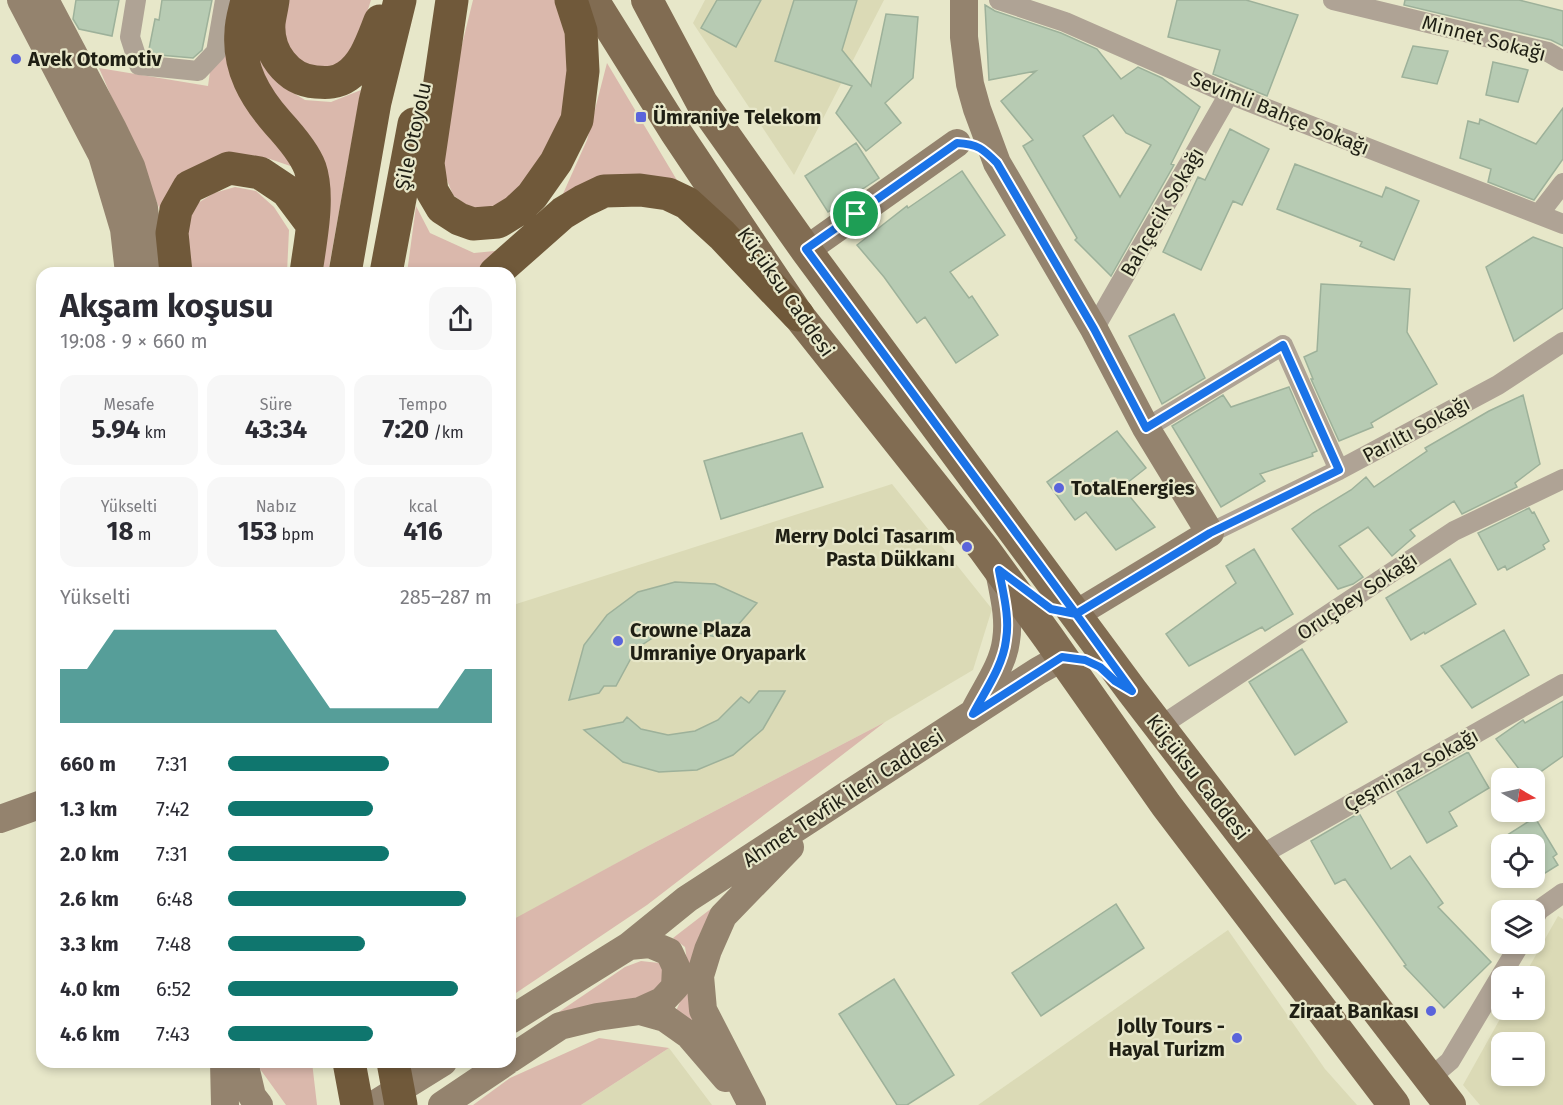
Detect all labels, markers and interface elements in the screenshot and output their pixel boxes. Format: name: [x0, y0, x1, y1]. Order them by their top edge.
street label: Minnet Sokağı: [1419, 10, 1549, 66]
place label: Avek Otomotiv: [27, 47, 163, 71]
marker: Avek Otomotiv: [9, 52, 23, 66]
street label: Sevimli Bahçe Sokağı: [1187, 66, 1373, 161]
street label: Şile Otoyolu: [390, 80, 437, 192]
place label: Ümraniye Telekom: [653, 105, 821, 129]
marker: Ümraniye Telekom: [634, 110, 648, 124]
street label: Bahçecik Sokağı: [1115, 143, 1209, 281]
pin: [830, 188, 881, 239]
icon: arrive: [839, 197, 872, 230]
street label: Küçüksu Caddesi: [732, 223, 840, 362]
text: Akşam koşusu: [60, 286, 274, 326]
button: share: [429, 287, 492, 350]
text: 19:08 · 9 × 660 m: [60, 329, 208, 353]
street label: Parıltı Sokağı: [1358, 391, 1474, 467]
text: Mesafe: [103, 395, 155, 414]
text: Süre: [260, 395, 292, 414]
text: Tempo: [399, 395, 447, 414]
text: 5.94: [92, 414, 140, 445]
text: 43:34: [245, 414, 307, 445]
text: 7:20: [382, 414, 429, 445]
text: km: [140, 423, 166, 442]
text: /km: [429, 423, 464, 442]
place label: TotalEnergies: [1071, 476, 1195, 500]
marker: TotalEnergies: [1052, 481, 1066, 495]
text: Yükselti: [101, 497, 157, 516]
text: Nabız: [256, 497, 296, 516]
text: kcal: [409, 497, 437, 516]
text: 18: [106, 516, 134, 547]
text: 153: [238, 516, 277, 547]
text: 416: [403, 516, 443, 547]
place label: Merry Dolci Tasarım Pasta Dükkanı: [775, 524, 955, 571]
text: m: [134, 525, 152, 544]
text: bpm: [277, 525, 314, 544]
marker: Merry Dolci Tasarım Pasta Dükkanı: [960, 540, 974, 554]
street label: Oruçbey Sokağı: [1292, 547, 1422, 646]
text: Yükselti: [60, 585, 131, 609]
text: 285–287 m: [400, 585, 492, 609]
place label: Crowne Plaza Umraniye Oryapark: [630, 618, 807, 665]
marker: Crowne Plaza Umraniye Oryapark: [611, 634, 625, 648]
street label: Küçüksu Caddesi: [1141, 710, 1254, 845]
street label: Çeşminaz Sokağı: [1340, 723, 1483, 818]
street label: Ahmet Tevfik İleri Caddesi: [738, 724, 948, 872]
text: 660 m: [60, 752, 116, 776]
text: 7:31: [156, 752, 188, 776]
north arrow: [1491, 768, 1545, 822]
map controls: [1491, 768, 1545, 1086]
text: 1.3 km: [60, 797, 117, 821]
text: 7:42: [156, 797, 190, 821]
button: locate: [1491, 834, 1545, 888]
text: 2.0 km: [60, 842, 119, 866]
text: 7:31: [156, 842, 188, 866]
text: 2.6 km: [60, 887, 119, 911]
text: 6:48: [156, 887, 193, 911]
button: layers: [1491, 900, 1545, 954]
text: 3.3 km: [60, 932, 119, 956]
text: 7:48: [156, 932, 191, 956]
button: +: [1491, 966, 1545, 1020]
text: 4.0 km: [60, 977, 120, 1001]
text: 6:52: [156, 977, 191, 1001]
place label: Ziraat Bankası: [1289, 999, 1419, 1023]
marker: Ziraat Bankası: [1424, 1004, 1438, 1018]
place label: Jolly Tours - Hayal Turizm: [1108, 1014, 1225, 1061]
text: 4.6 km: [60, 1022, 120, 1046]
text: 7:43: [156, 1022, 190, 1046]
marker: Jolly Tours - Hayal Turizm: [1230, 1031, 1244, 1045]
button: −: [1491, 1032, 1545, 1086]

